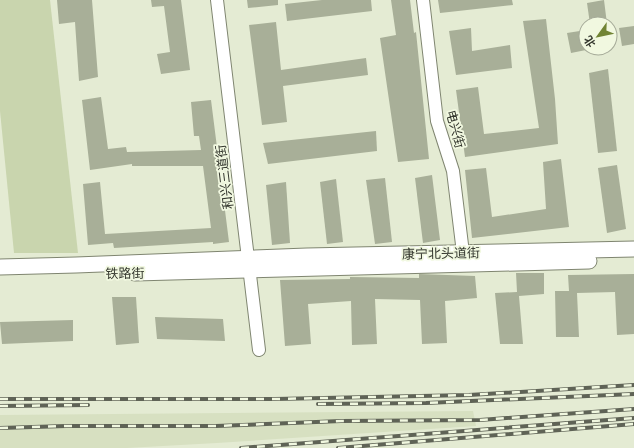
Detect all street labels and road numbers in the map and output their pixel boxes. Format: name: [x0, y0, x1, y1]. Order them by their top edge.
street label: 电兴街: [441, 109, 467, 150]
street label: 和兴三道街: [214, 144, 238, 210]
street label: 康宁北头道街: [402, 245, 480, 264]
street label: 铁路街: [105, 266, 145, 283]

